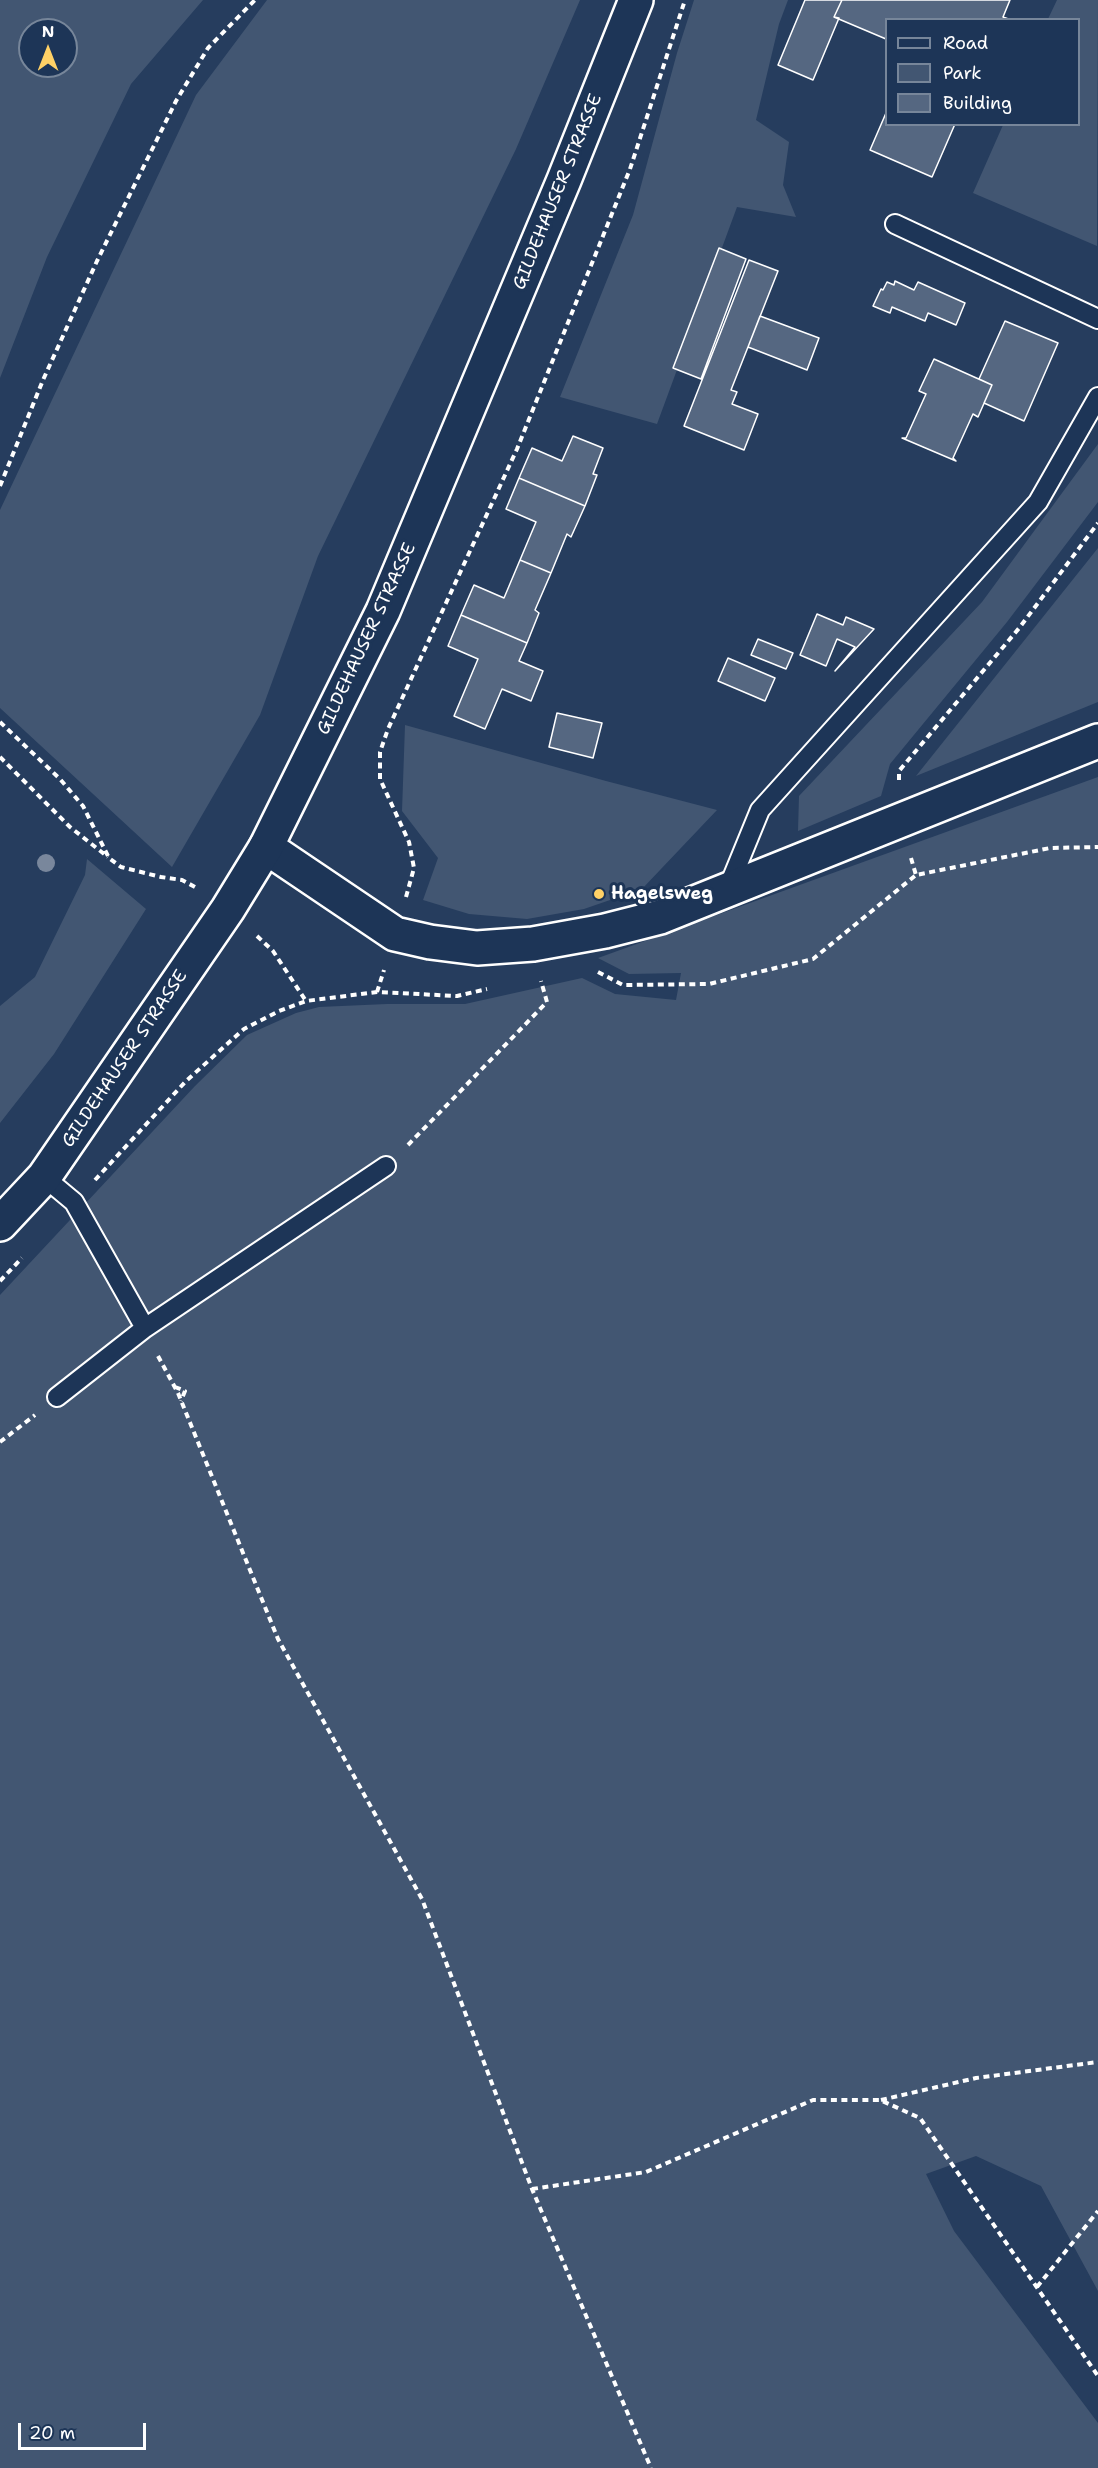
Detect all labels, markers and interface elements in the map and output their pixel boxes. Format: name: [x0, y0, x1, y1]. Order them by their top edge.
north arrow: [18, 18, 78, 78]
legend: [885, 18, 1080, 126]
text: N: [42, 21, 54, 42]
text: Road: [943, 31, 988, 55]
text: Park: [943, 61, 982, 85]
street label: GILDEHAUSER STRASSE: [509, 91, 607, 293]
text: Building: [943, 91, 1012, 115]
street label: GILDEHAUSER STRASSE: [313, 540, 421, 738]
place label: Hagelsweg: [611, 883, 713, 905]
marker: Hagelsweg: [592, 887, 606, 901]
street label: GILDEHAUSER STRASSE: [58, 966, 192, 1152]
scale bar: [21, 2411, 148, 2449]
text: 20 m: [29, 2421, 75, 2445]

